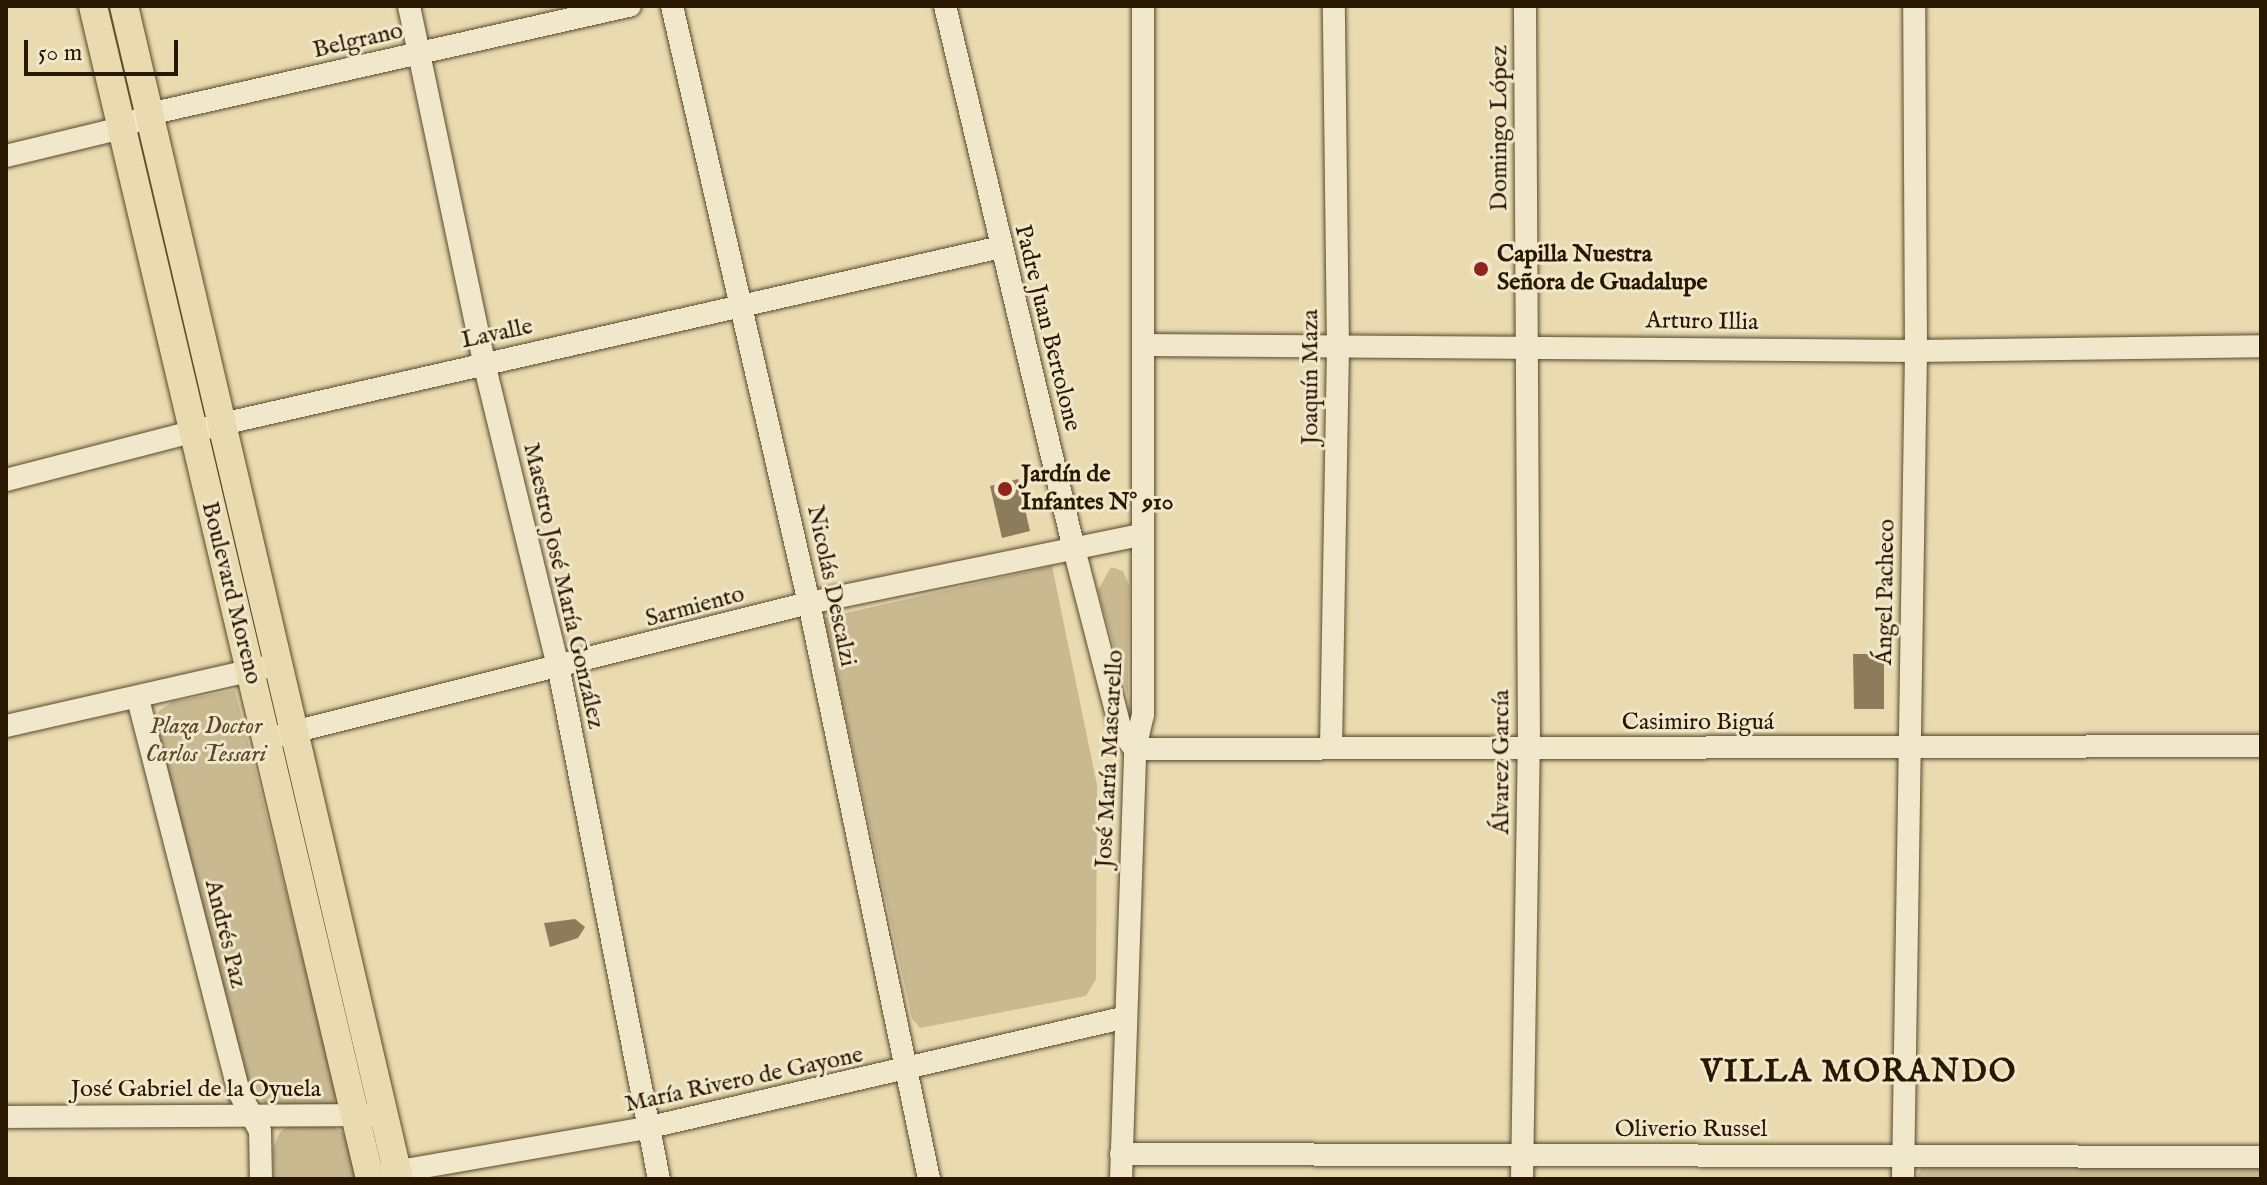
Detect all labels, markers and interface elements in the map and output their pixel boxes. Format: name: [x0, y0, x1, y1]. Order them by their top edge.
street label: Belgrano: [310, 17, 406, 65]
scale bar: [28, 24, 182, 74]
text: 50 m: [38, 38, 82, 69]
street label: Domingo López: [1486, 45, 1514, 211]
street label: Padre Juan Bertolone: [1007, 222, 1087, 434]
place label: Capilla Nuestra Señora de Guadalupe: [1497, 241, 1707, 297]
marker: Capilla Nuestra Señora de Guadalupe: [1472, 260, 1490, 278]
street label: Arturo Illia: [1645, 307, 1759, 337]
street label: Joaquín Maza: [1297, 309, 1325, 445]
street label: Lavalle: [459, 312, 535, 356]
street label: Maestro José María González: [516, 440, 610, 732]
place label: Jardín de Infantes N° 910: [1021, 461, 1173, 517]
marker: Jardín de Infantes N° 910: [996, 480, 1014, 498]
street label: Boulevard Moreno: [194, 499, 268, 687]
street label: Nicolás Descalzi: [800, 503, 862, 669]
street label: Ángel Pacheco: [1870, 519, 1902, 665]
street label: Sarmiento: [642, 580, 748, 634]
street label: José María Mascarello: [1090, 649, 1130, 869]
street label: Álvarez García: [1488, 690, 1516, 834]
street label: Casimiro Biguá: [1622, 709, 1774, 737]
park label: Plaza Doctor Carlos Tessari: [146, 713, 266, 769]
street label: Andrés Paz: [198, 877, 252, 991]
street label: María Rivero de Gayone: [622, 1041, 866, 1119]
district label: VILLA MORANDO: [1701, 1054, 2017, 1092]
street label: José Gabriel de la Oyuela: [71, 1076, 321, 1104]
street label: Oliverio Russel: [1615, 1116, 1767, 1144]

